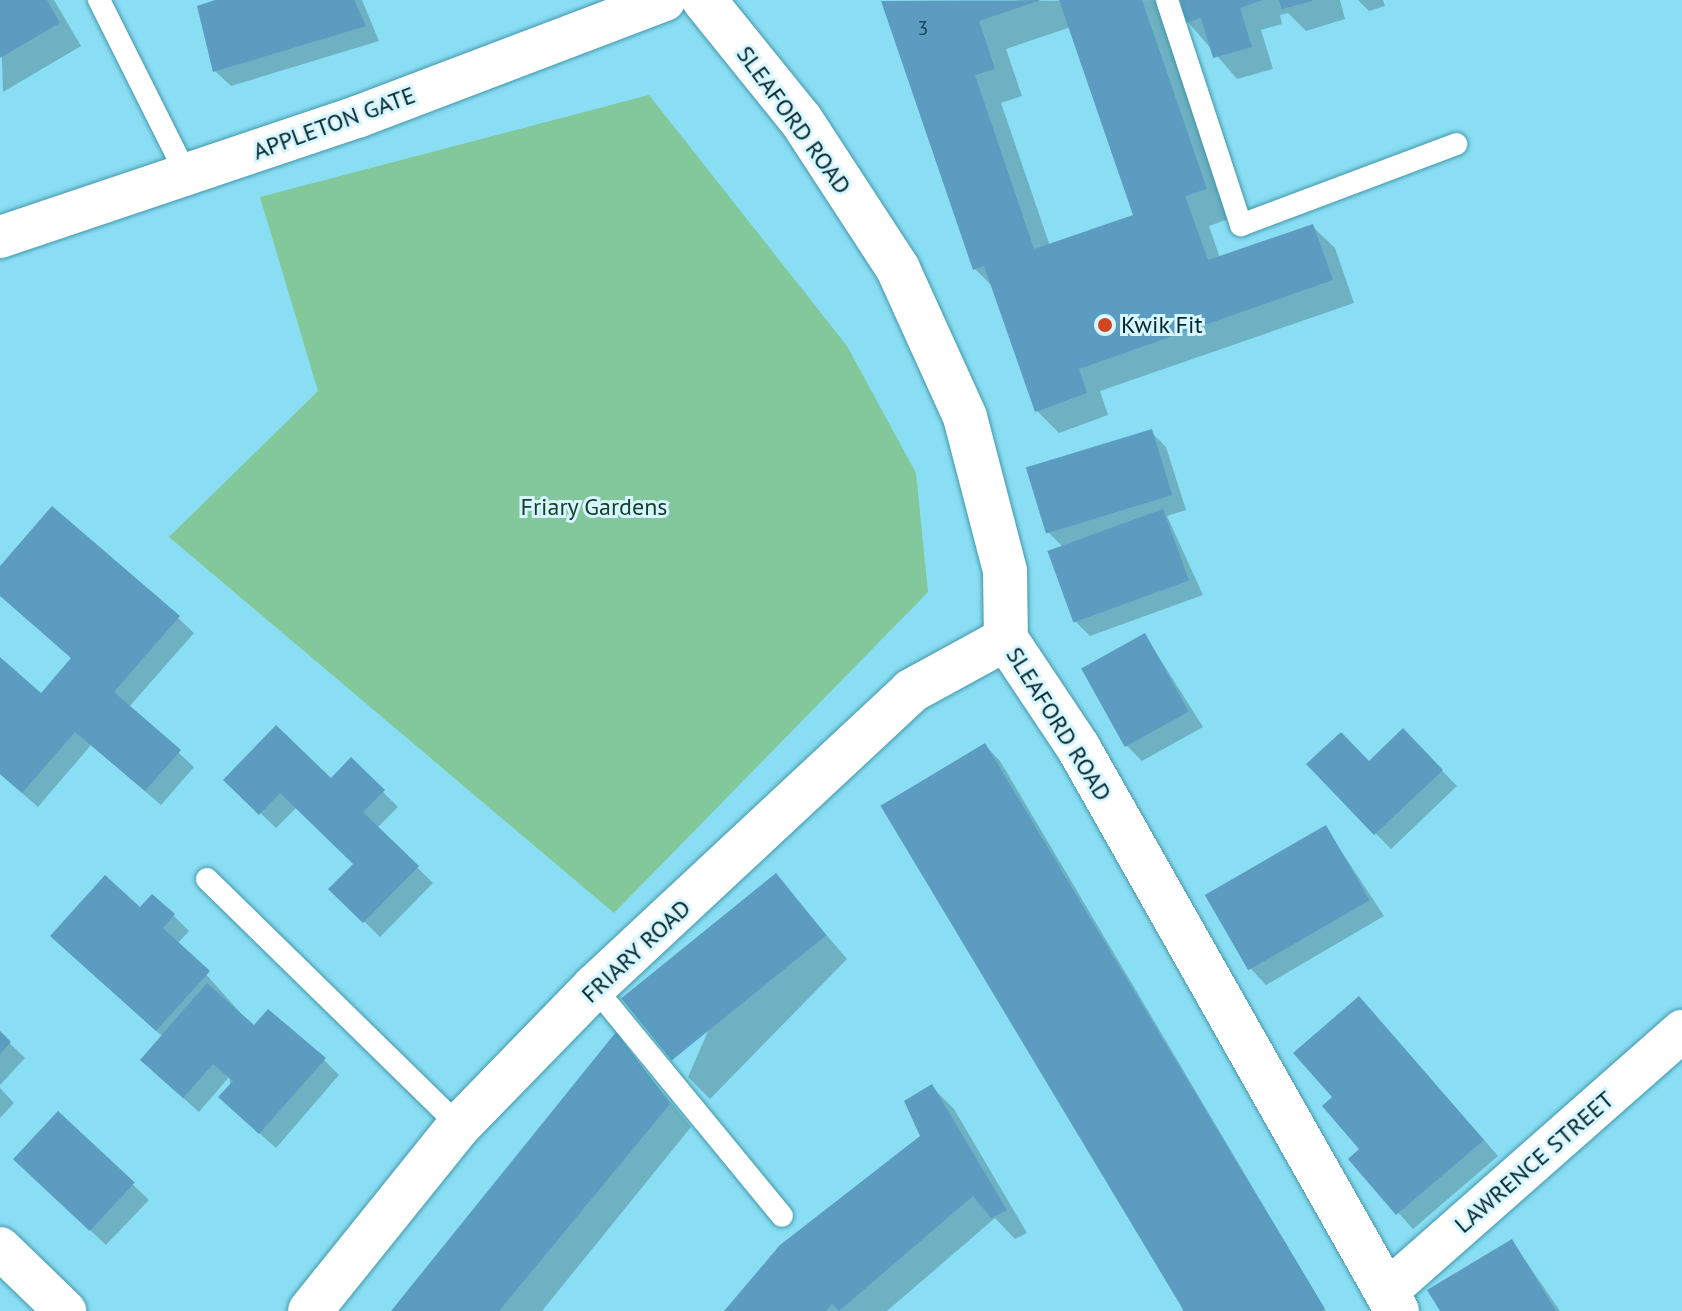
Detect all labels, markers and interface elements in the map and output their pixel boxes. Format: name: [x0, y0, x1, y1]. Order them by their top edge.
house number: 3: [918, 16, 928, 40]
street label: SLEAFORD ROAD: [731, 40, 857, 200]
street label: APPLETON GATE: [249, 80, 419, 166]
place label: Kwik Fit: [1121, 311, 1203, 339]
marker: Kwik Fit: [1096, 316, 1114, 334]
park label: Friary Gardens: [520, 493, 668, 521]
street label: SLEAFORD ROAD: [1000, 642, 1118, 806]
street label: FRIARY ROAD: [575, 893, 697, 1009]
street label: LAWRENCE STREET: [1449, 1085, 1619, 1239]

